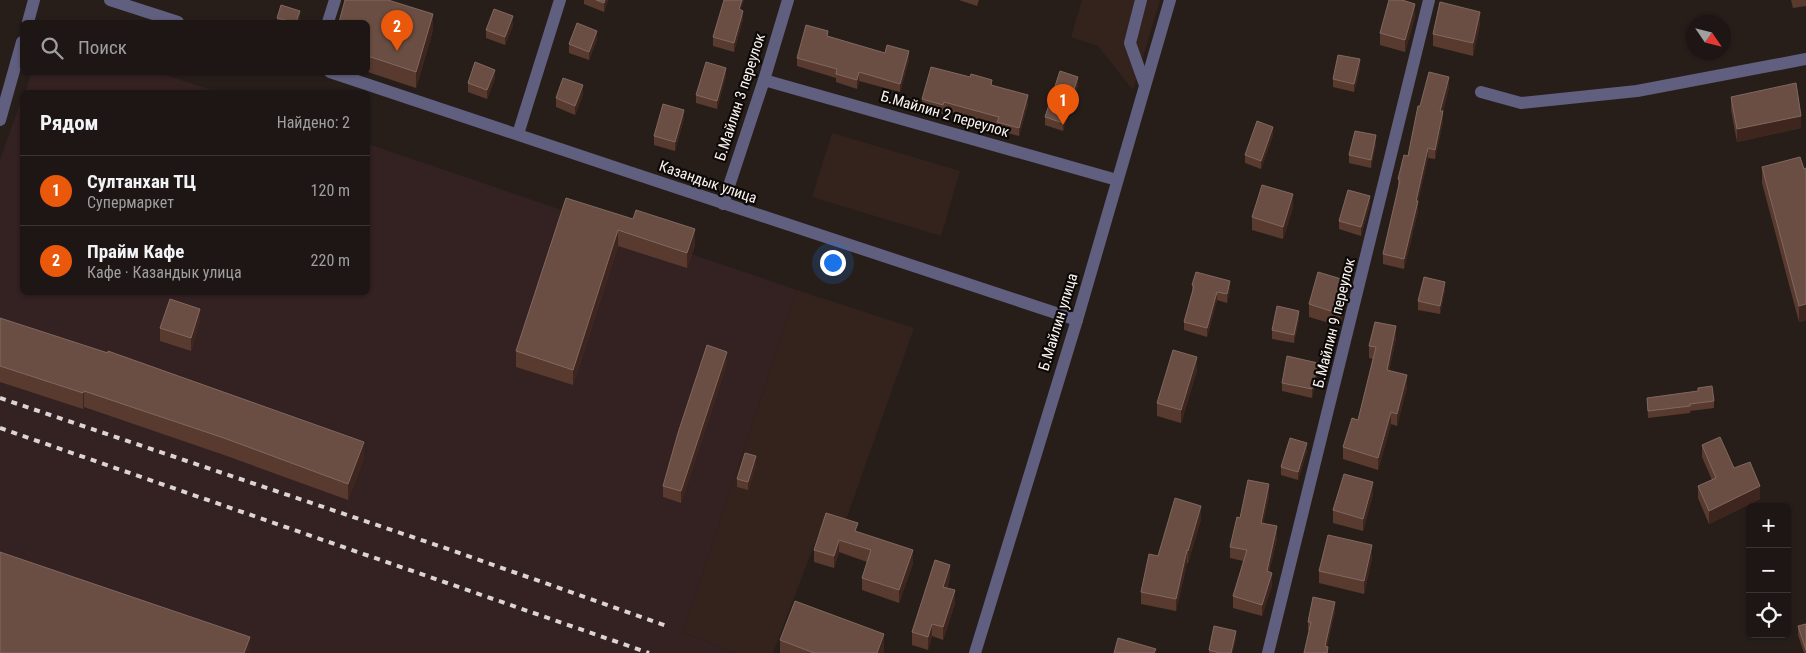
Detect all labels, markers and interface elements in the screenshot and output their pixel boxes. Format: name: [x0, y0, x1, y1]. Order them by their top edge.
pin: 2: [381, 10, 413, 51]
north arrow: [1686, 15, 1731, 60]
search box: [20, 20, 370, 75]
street label: Б.Майлин 3 переулок: [711, 31, 769, 163]
icon: search: [38, 34, 66, 62]
text: Поиск: [78, 36, 127, 59]
pin: 1: [1047, 84, 1079, 125]
street label: Б.Майлин 2 переулок: [879, 87, 1011, 141]
text: Рядом: [40, 111, 99, 135]
text: Найдено: 2: [277, 113, 350, 132]
street label: Казандык улица: [657, 157, 759, 207]
text: Султанхан ТЦ: [87, 170, 196, 193]
text: 1: [52, 181, 60, 200]
text: 120 m: [311, 181, 350, 200]
text: Супермаркет: [87, 193, 174, 212]
text: Прайм Кафе: [87, 240, 184, 263]
your location: [820, 250, 846, 276]
text: 2: [52, 251, 60, 270]
text: 220 m: [311, 251, 350, 270]
street label: Б.Майлин 9 переулок: [1309, 256, 1359, 390]
text: Кафе · Казандык улица: [87, 263, 242, 282]
street label: Б.Майлин улица: [1035, 271, 1081, 373]
map controls: [1746, 503, 1791, 638]
button: +: [1746, 503, 1791, 548]
button: −: [1746, 548, 1791, 593]
button: locate: [1746, 593, 1791, 638]

